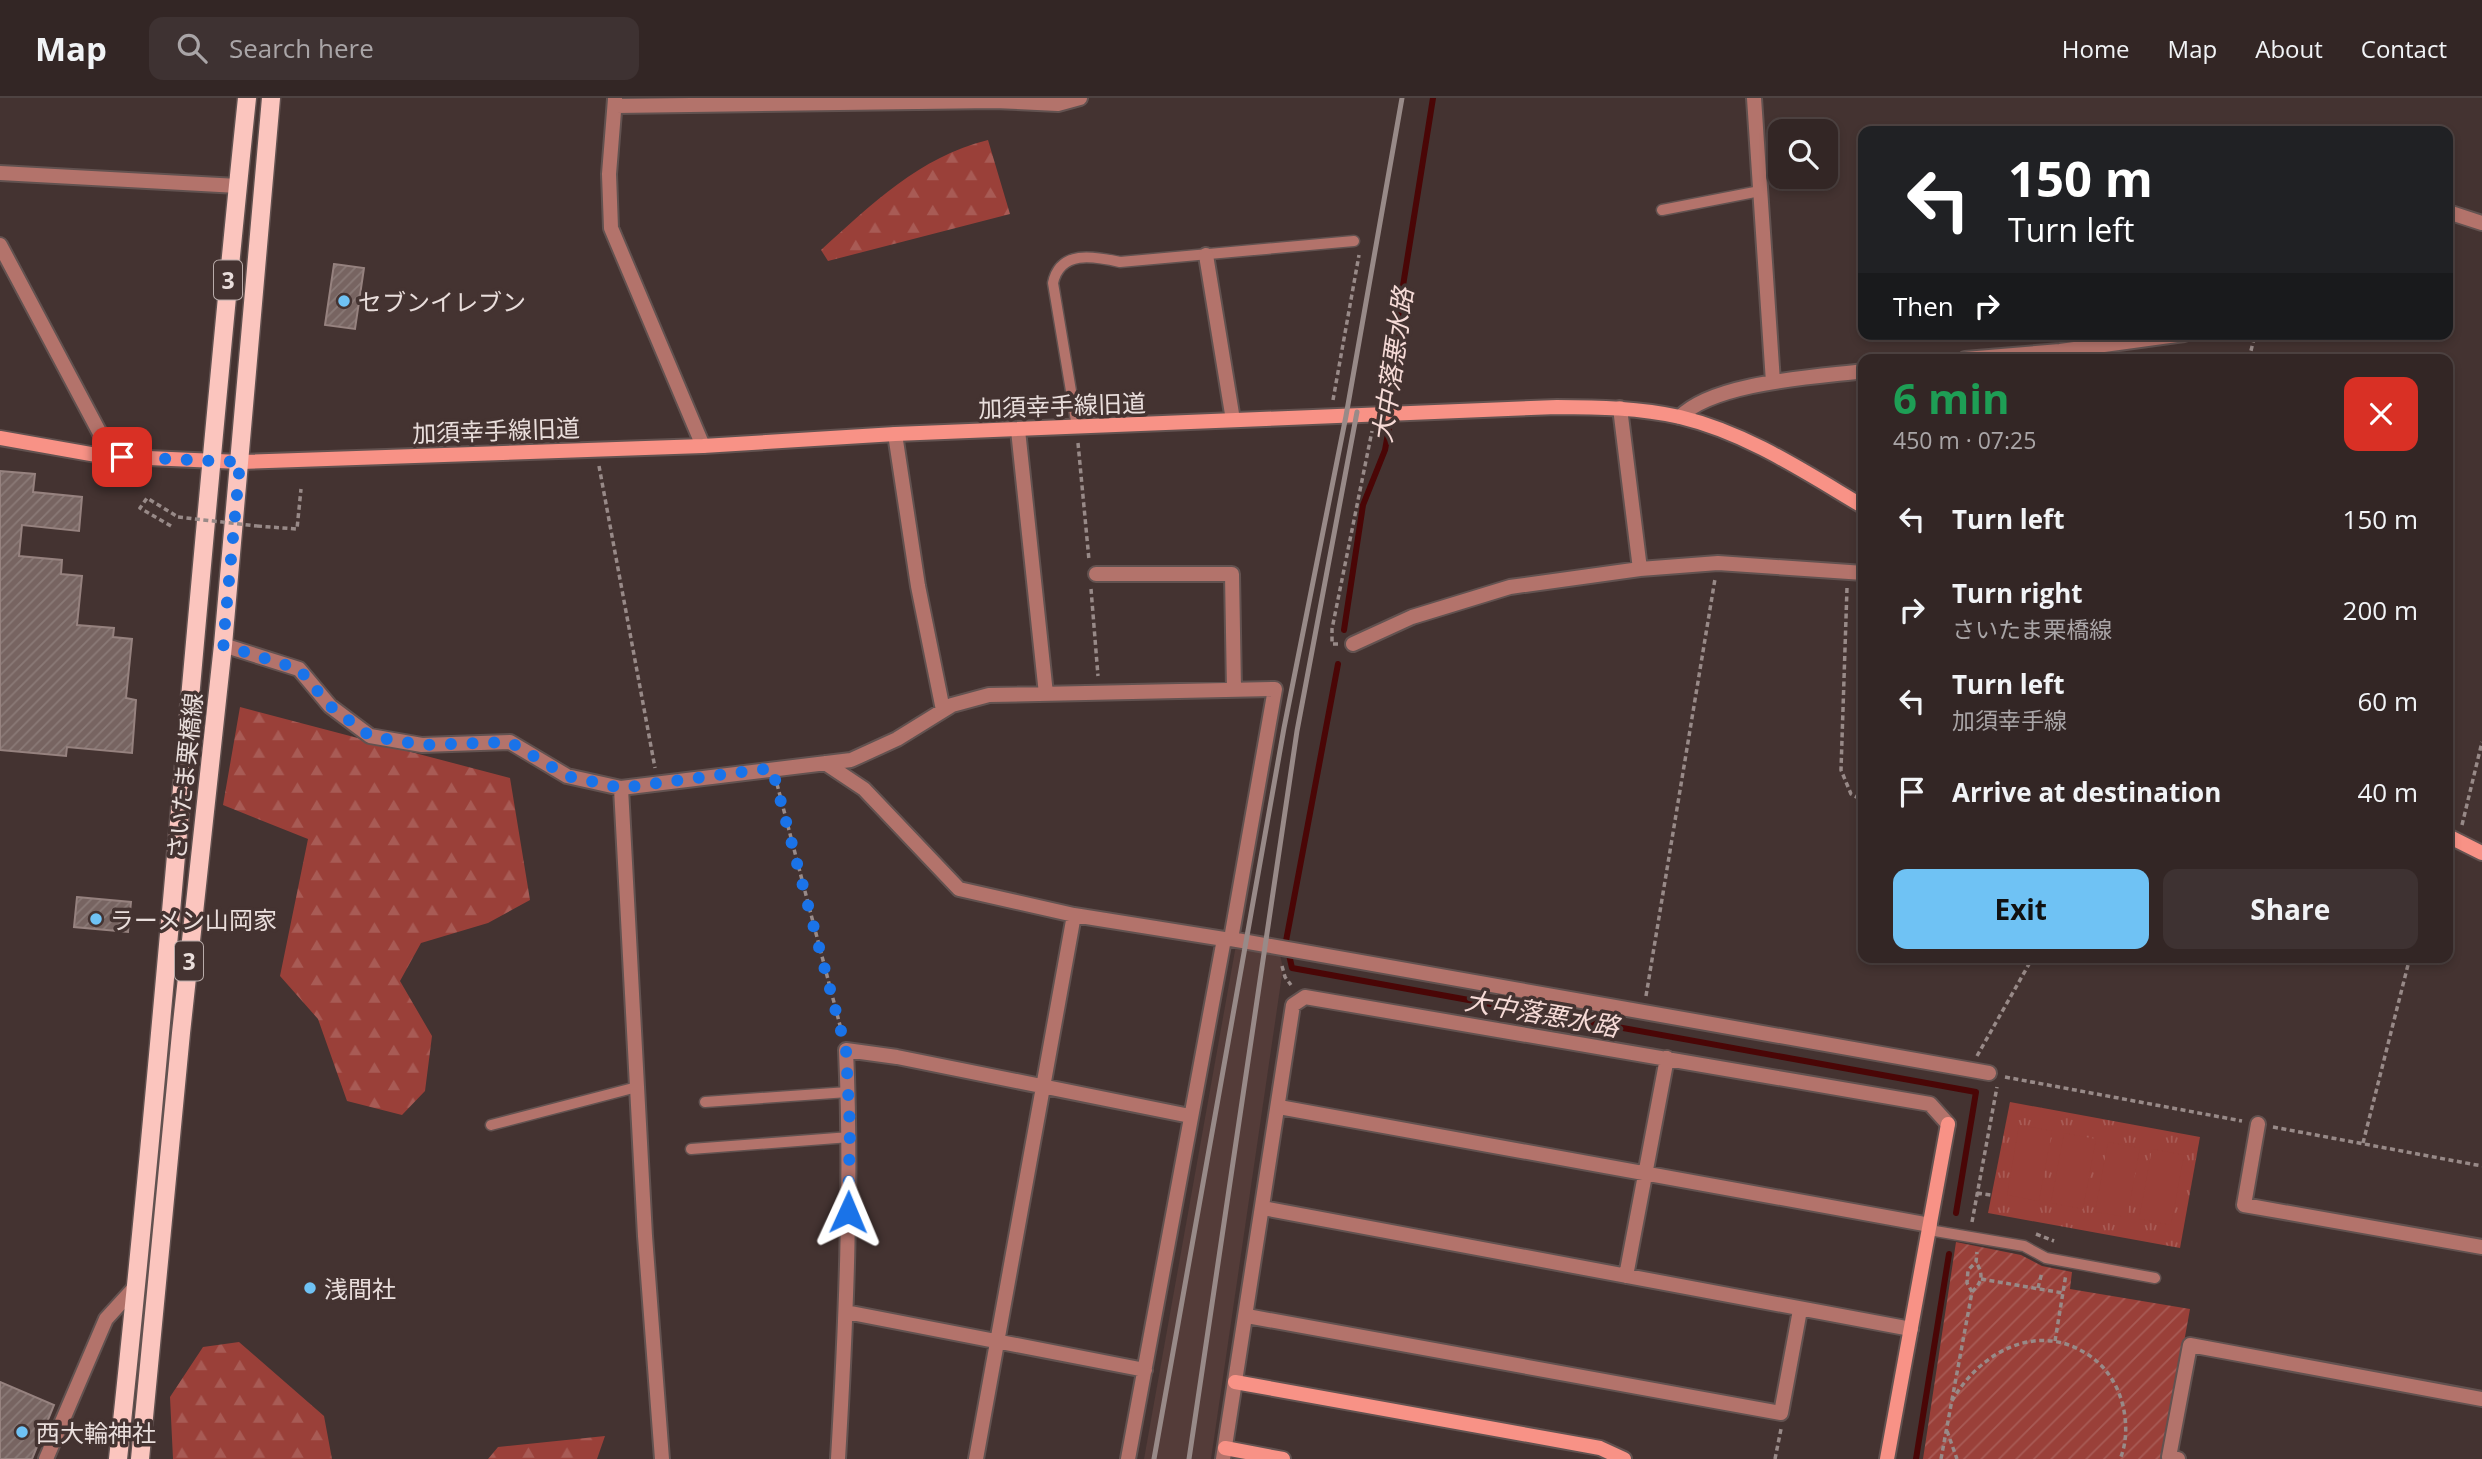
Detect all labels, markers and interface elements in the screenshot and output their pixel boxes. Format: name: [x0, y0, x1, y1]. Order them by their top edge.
search box: [149, 17, 639, 80]
text: Map: [35, 26, 107, 71]
icon: search: [173, 29, 211, 67]
text: Search here: [229, 30, 374, 66]
text: Home: [2062, 32, 2130, 65]
text: Map: [2168, 32, 2217, 65]
text: About: [2255, 32, 2323, 65]
text: Contact: [2361, 32, 2447, 65]
map controls: [1768, 119, 1838, 189]
button: search: [1768, 119, 1838, 189]
text: 150 m: [2008, 145, 2153, 211]
icon: left: [1893, 154, 1984, 245]
text: Turn left: [2008, 208, 2134, 251]
road number: 3: [214, 260, 242, 300]
water label: 大中落悪水路: [1363, 283, 1421, 445]
place label: セブンイレブン: [358, 285, 526, 318]
icon: right: [1968, 287, 2006, 325]
text: Then: [1893, 288, 1954, 324]
marker: セブンイレブン: [336, 293, 352, 309]
text: 6 min: [1893, 369, 2010, 426]
button: close: [2344, 377, 2418, 451]
street label: 加須幸手線旧道: [977, 386, 1147, 424]
street label: 加須幸手線旧道: [411, 411, 581, 449]
text: 450 m · 07:25: [1893, 424, 2036, 456]
pin: [92, 427, 152, 487]
icon: arrive: [103, 438, 141, 476]
icon: left: [1893, 500, 1931, 538]
text: Turn left: [1952, 501, 2064, 537]
text: 150 m: [2343, 501, 2418, 537]
text: Turn right: [1952, 575, 2083, 611]
icon: right: [1893, 591, 1931, 629]
text: 200 m: [2343, 592, 2418, 628]
text: さいたま栗橋線: [1952, 613, 2112, 645]
text: Turn left: [1952, 666, 2064, 702]
icon: left: [1893, 682, 1931, 720]
text: 60 m: [2357, 683, 2418, 719]
street label: さいたま栗橋線: [159, 691, 209, 861]
text: 加須幸手線: [1952, 704, 2067, 736]
icon: arrive: [1893, 773, 1931, 811]
text: Arrive at destination: [1952, 774, 2221, 810]
text: 40 m: [2357, 774, 2418, 810]
button: Exit: [1893, 869, 2149, 949]
button: Share: [2163, 869, 2418, 949]
place label: ラーメン山岡家: [110, 903, 277, 936]
marker: ラーメン山岡家: [88, 911, 104, 927]
road number: 3: [175, 942, 203, 981]
water label: 大中落悪水路: [1462, 982, 1624, 1045]
position arrow: [811, 1175, 885, 1249]
place label: 浅間社: [324, 1272, 396, 1305]
marker: 浅間社: [302, 1280, 318, 1296]
place label: 西大輪神社: [36, 1416, 156, 1449]
marker: 西大輪神社: [14, 1424, 30, 1440]

